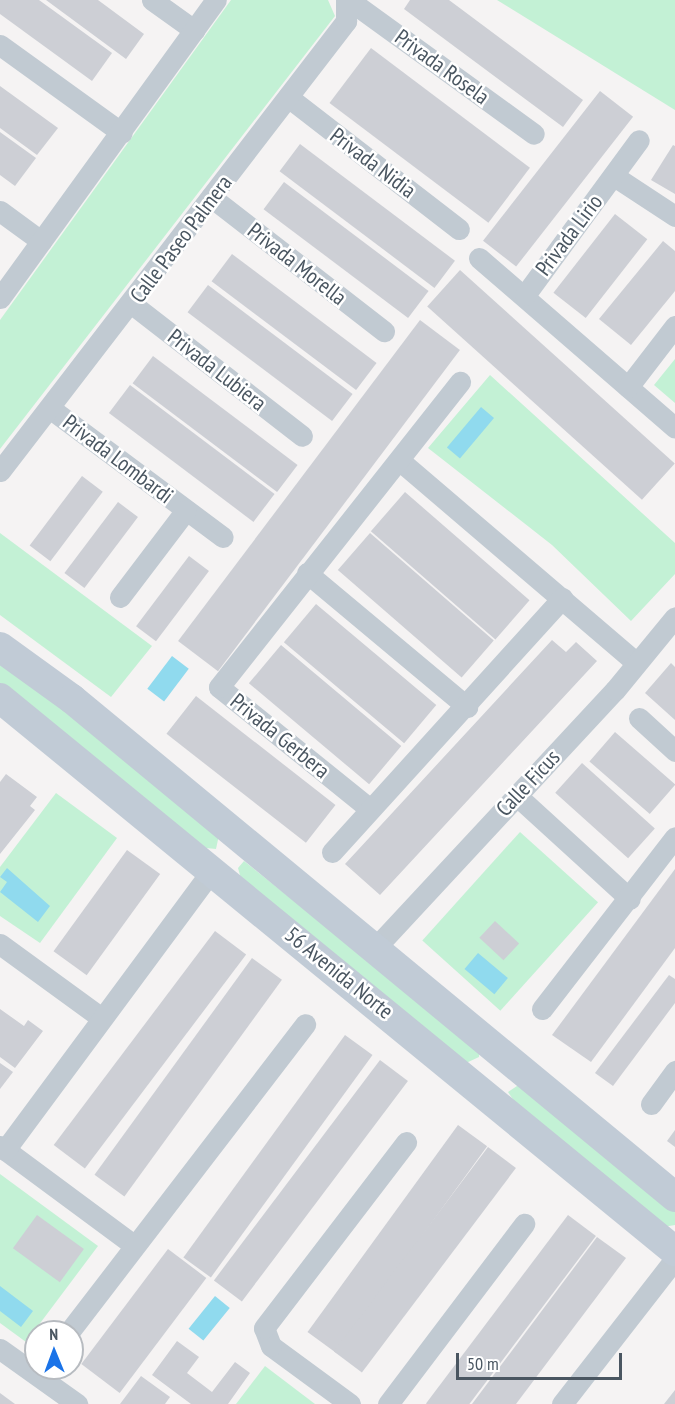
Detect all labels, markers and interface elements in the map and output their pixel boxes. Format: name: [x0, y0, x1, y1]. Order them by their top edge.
street label: Privada Rosela: [390, 24, 494, 110]
street label: Privada Nidia: [325, 122, 421, 204]
street label: Calle Paseo Palmera: [125, 170, 237, 308]
street label: Privada Lirio: [530, 189, 608, 281]
street label: Privada Morella: [242, 217, 352, 311]
street label: Privada Lubiera: [163, 324, 271, 416]
street label: Privada Lombardi: [58, 409, 178, 509]
street label: Privada Gerbera: [225, 688, 335, 784]
street label: Calle Ficus: [491, 744, 565, 822]
street label: 56 Avenida Norte: [279, 921, 399, 1025]
north arrow: [24, 1320, 84, 1380]
text: N: [49, 1324, 58, 1344]
scale bar: [459, 1341, 626, 1379]
text: 50 m: [467, 1352, 499, 1375]

